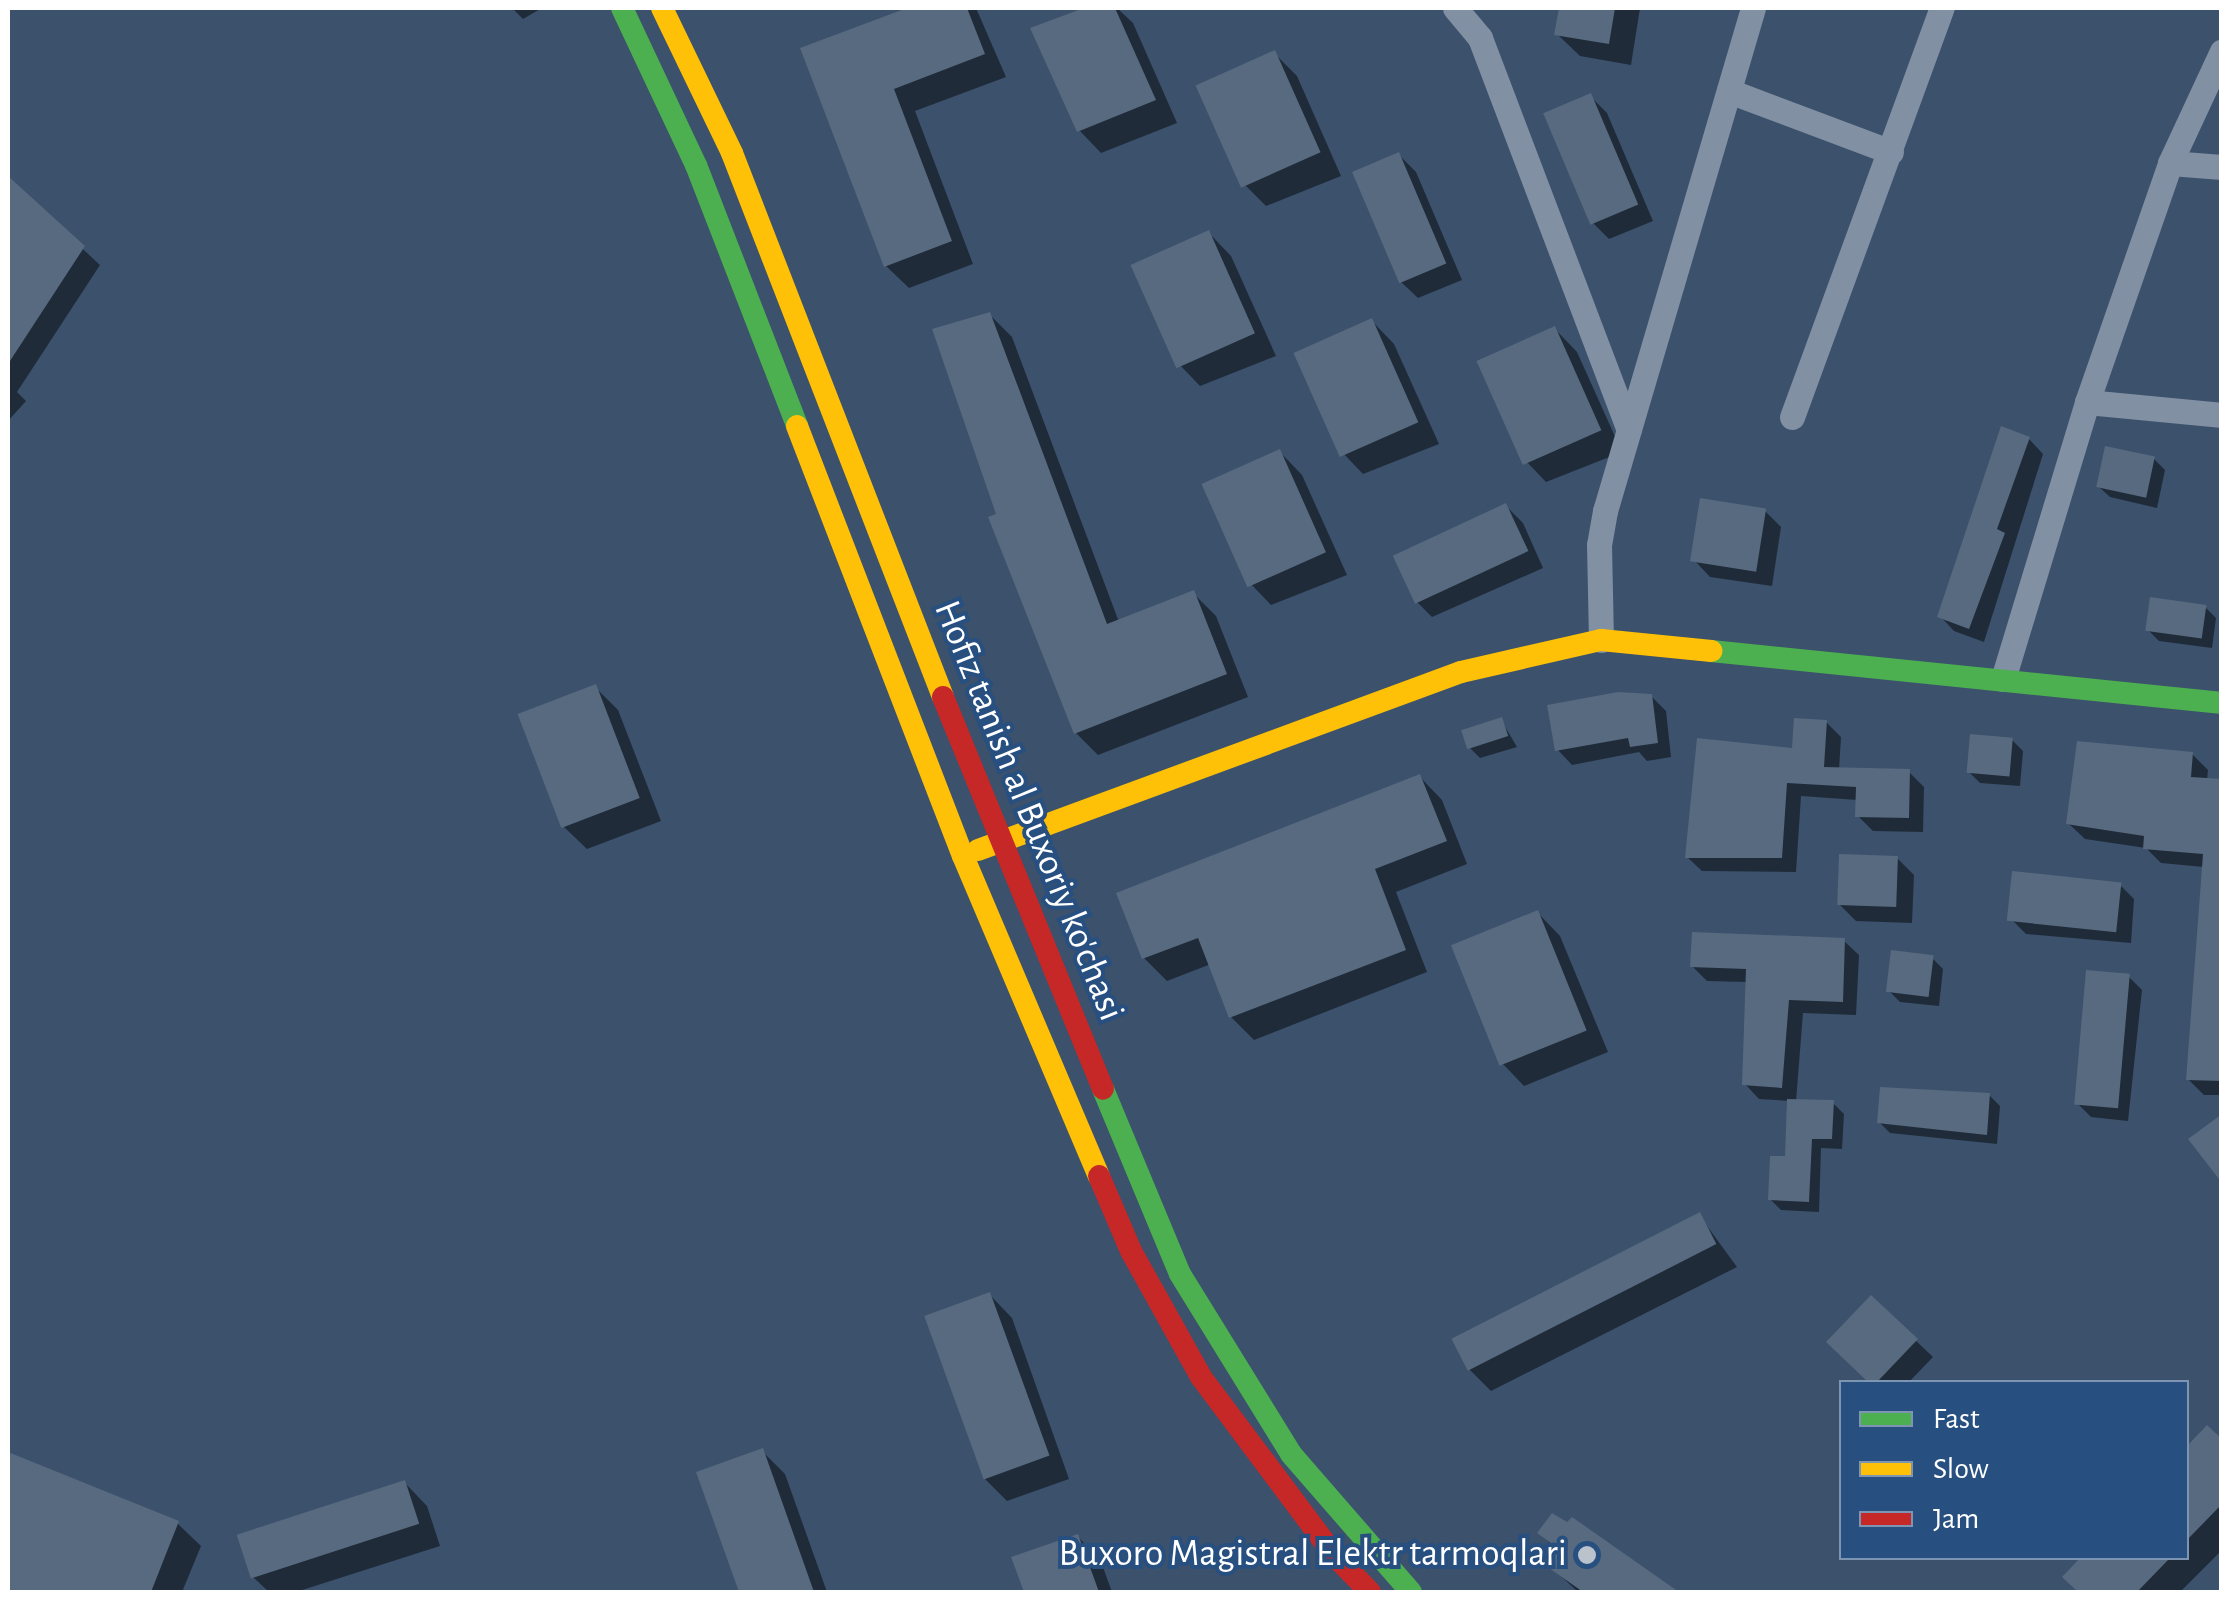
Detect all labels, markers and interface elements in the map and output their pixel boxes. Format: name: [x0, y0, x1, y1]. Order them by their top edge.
street label: Hofiz tanish al Buxoriy ko'chasi: [923, 594, 1133, 1028]
legend: [1839, 1380, 2189, 1560]
text: Fast: [1933, 1404, 1980, 1434]
text: Slow: [1933, 1454, 1989, 1484]
text: Jam: [1933, 1504, 1979, 1534]
place label: Buxoro Magistral Elektr tarmoqlari: [1058, 1532, 1567, 1578]
marker: Buxoro Magistral Elektr tarmoqlari: [1576, 1544, 1598, 1566]

